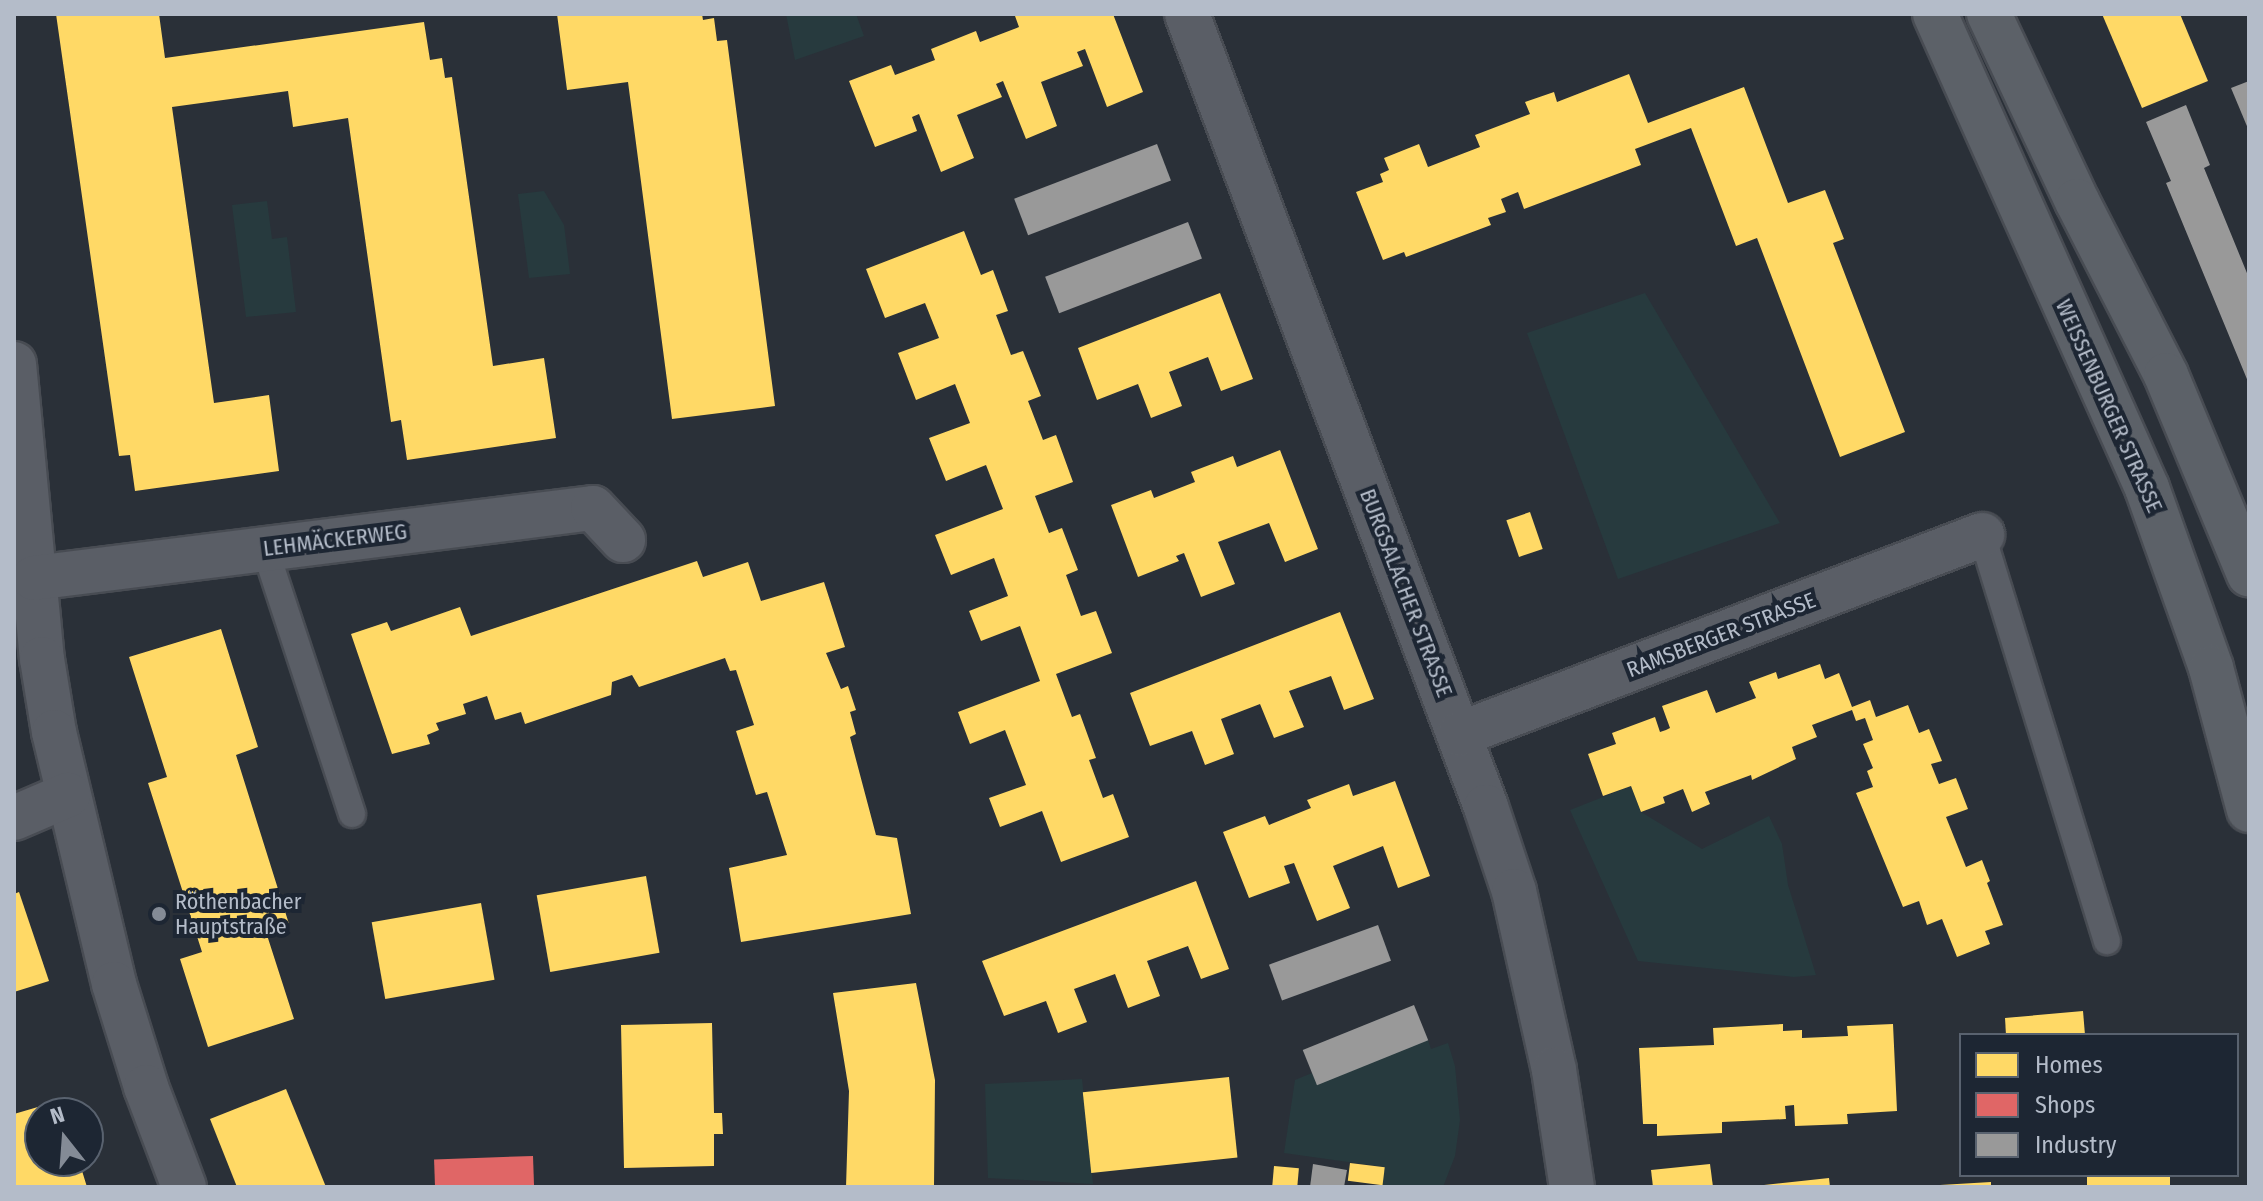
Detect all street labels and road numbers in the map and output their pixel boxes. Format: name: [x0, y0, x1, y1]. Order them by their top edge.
street label: WEISSENBURGER STRASSE: [2050, 295, 2168, 517]
street label: BURGSALACHER STRASSE: [1354, 485, 1458, 701]
street label: LEHMÄCKERWEG: [262, 518, 408, 562]
street label: RAMSBERGER STRASSE: [1623, 587, 1819, 683]

